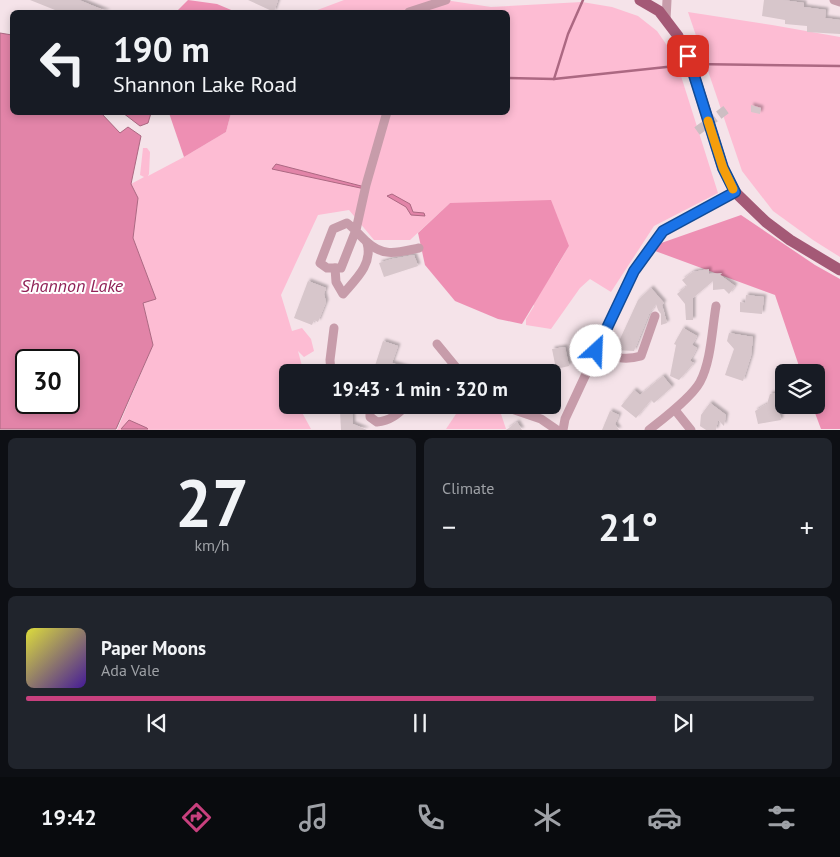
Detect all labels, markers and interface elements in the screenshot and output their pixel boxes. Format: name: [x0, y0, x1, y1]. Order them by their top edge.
text: 190 m: [113, 26, 210, 72]
icon: left: [30, 30, 95, 95]
pin: [667, 35, 709, 77]
icon: arrive: [674, 42, 702, 70]
text: Shannon Lake Road: [113, 70, 297, 98]
water label: Shannon Lake: [21, 274, 124, 297]
position arrow: [569, 324, 621, 376]
speed limit sign: 30: [15, 349, 80, 414]
map controls: [775, 364, 825, 414]
button: layers: [775, 364, 825, 414]
text: 19:43 · 1 min · 320 m: [332, 377, 508, 401]
text: 27: [175, 460, 249, 544]
text: Climate: [442, 478, 494, 498]
text: 21°: [598, 502, 658, 551]
text: −: [442, 508, 456, 545]
text: +: [800, 508, 814, 545]
text: km/h: [194, 535, 230, 555]
text: Paper Moons: [101, 636, 206, 660]
text: Ada Vale: [101, 660, 160, 680]
icon: previous: [143, 709, 171, 737]
icon: pause: [406, 709, 434, 737]
icon: next: [669, 709, 697, 737]
icon: directions: [179, 800, 214, 835]
icon: music: [296, 800, 331, 835]
icon: phone: [413, 800, 448, 835]
icon: climate: [530, 800, 565, 835]
icon: car: [647, 800, 682, 835]
icon: filters: [764, 800, 799, 835]
text: 19:42: [41, 803, 97, 831]

